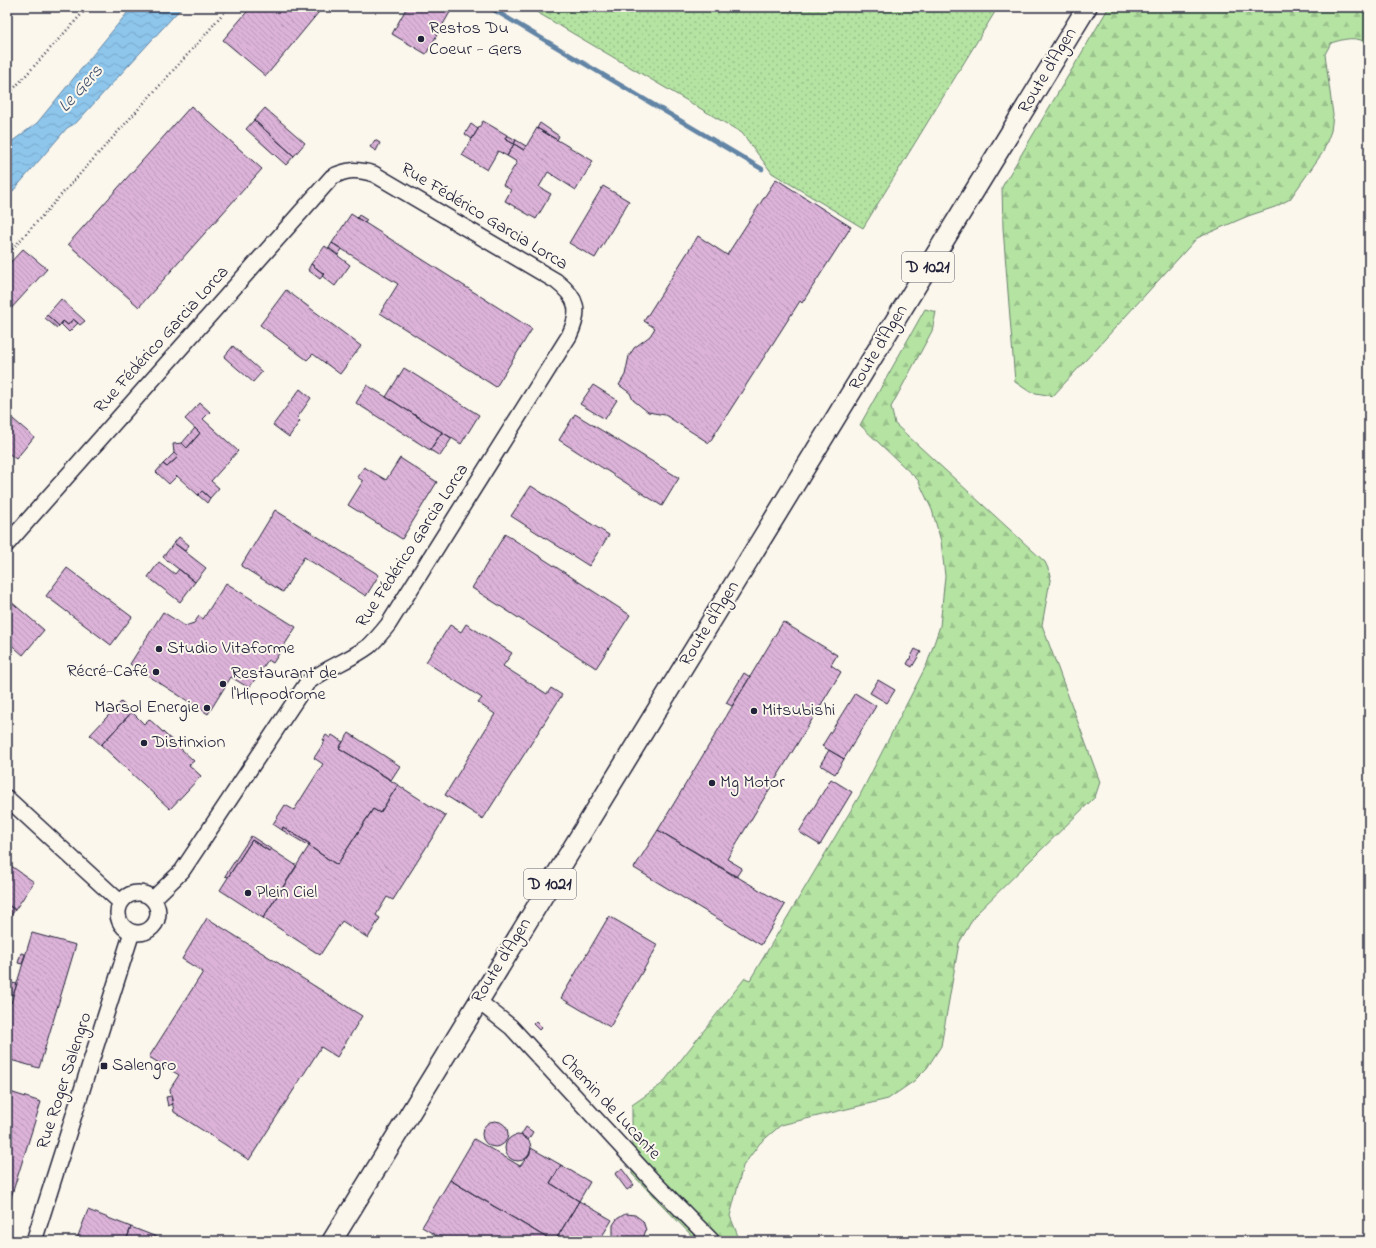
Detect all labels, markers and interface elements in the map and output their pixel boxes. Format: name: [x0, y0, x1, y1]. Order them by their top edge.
place label: Restos Du Coeur - Gers: [429, 16, 522, 63]
street label: Route d'Agen: [1012, 23, 1085, 119]
marker: Restos Du Coeur - Gers: [416, 34, 426, 44]
water label: Le Gers: [52, 59, 110, 119]
street label: Rue Fédérico Garcia Lorca: [395, 157, 573, 277]
road number: D 1021: [902, 252, 954, 282]
street label: Rue Fédérico Garcia Lorca: [88, 260, 236, 420]
street label: Route d'Agen: [843, 300, 916, 396]
street label: Rue Fédérico Garcia Lorca: [350, 459, 476, 633]
street label: Route d'Agen: [673, 576, 747, 672]
place label: Studio Vitaforme: [167, 636, 296, 662]
marker: Studio Vitaforme: [154, 644, 164, 654]
place label: Récré-Café: [67, 659, 149, 685]
place label: Restaurant de l'Hippodrome: [231, 661, 338, 708]
marker: Récré-Café: [151, 667, 161, 677]
marker: Restaurant de l'Hippodrome: [218, 679, 228, 689]
place label: Marsol Energie: [94, 695, 200, 722]
place label: Mitsubishi: [762, 698, 835, 724]
marker: Marsol Energie: [202, 703, 212, 713]
marker: Mitsubishi: [749, 706, 759, 716]
place label: Distinxion: [151, 730, 225, 756]
marker: Distinxion: [139, 738, 149, 748]
place label: Mg Motor: [720, 770, 785, 797]
marker: Mg Motor: [707, 778, 717, 788]
road number: D 1021: [524, 869, 576, 899]
place label: Plein Ciel: [256, 880, 317, 906]
marker: Plein Ciel: [243, 888, 253, 898]
street label: Route d'Agen: [465, 913, 539, 1009]
street label: Rue Roger Salengro: [31, 1009, 100, 1153]
street label: Chemin de Lucante: [554, 1048, 667, 1167]
place label: Salengro: [112, 1053, 176, 1080]
marker: Salengro: [99, 1061, 109, 1071]

